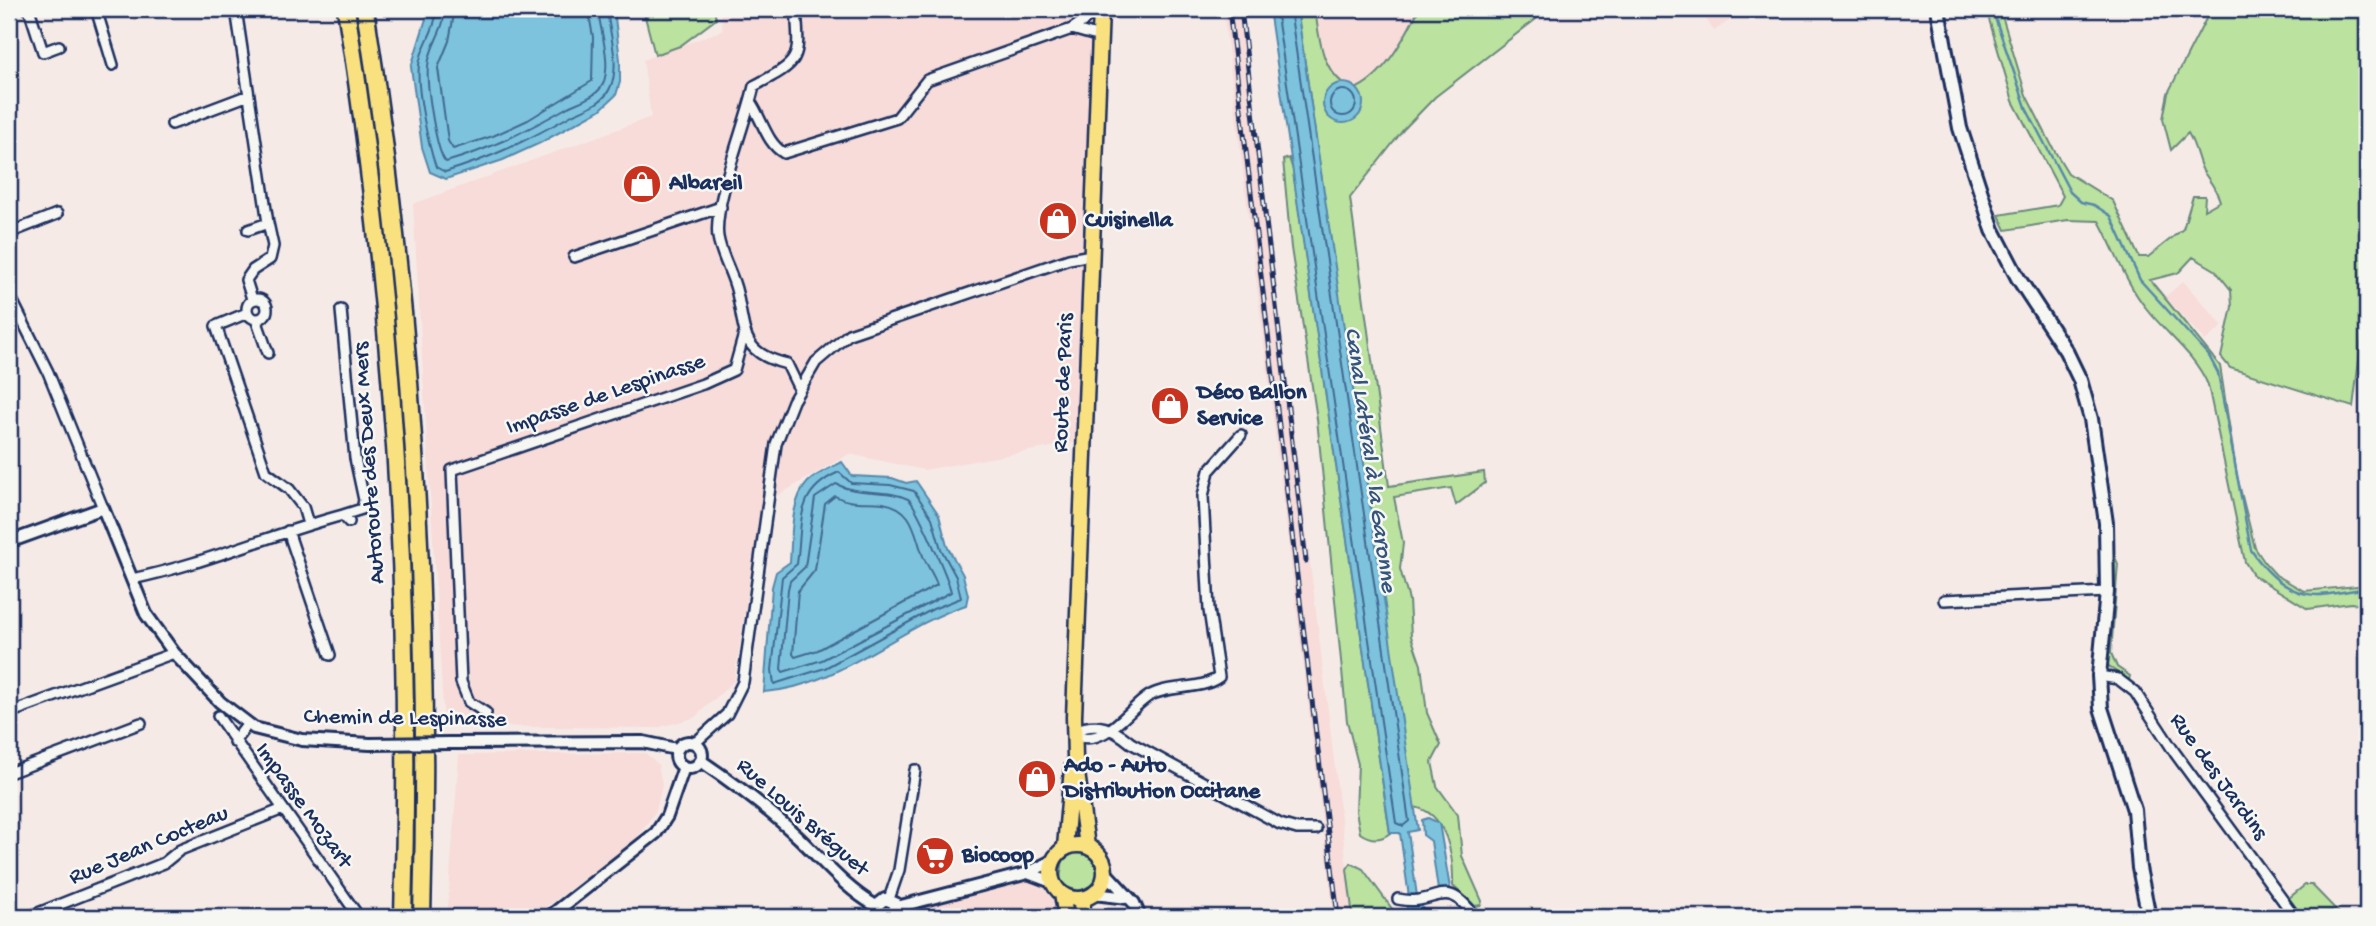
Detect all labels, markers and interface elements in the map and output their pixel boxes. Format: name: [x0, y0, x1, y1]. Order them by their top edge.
shop icon: Albareil: [621, 163, 663, 205]
place label: Albareil: [668, 171, 743, 198]
shop icon: Cuisinella: [1037, 200, 1079, 242]
place label: Cuisinella: [1085, 208, 1174, 235]
street label: Route de Paris: [1048, 312, 1080, 453]
water label: Canal Latéral à la Garonne: [1336, 326, 1402, 596]
street label: Autoroute des Deux Mers: [348, 341, 392, 585]
street label: Impasse de Lespinasse: [503, 348, 710, 442]
place label: Déco Ballon Service: [1195, 380, 1308, 433]
shop icon: Déco Ballon Service: [1149, 385, 1191, 427]
street label: Chemin de Lespinasse: [303, 704, 508, 734]
street label: Rue des Jardins: [2163, 708, 2273, 846]
street label: Impasse Mozart: [248, 738, 359, 875]
street label: Rue Louis Bréguet: [730, 753, 875, 884]
place label: Ado - Auto Distribution Occitane: [1062, 753, 1261, 806]
shop icon: Ado - Auto Distribution Occitane: [1016, 758, 1058, 800]
street label: Rue Jean Cocteau: [65, 800, 233, 892]
supermarket icon: Biocoop: [914, 835, 956, 877]
place label: Biocoop: [961, 843, 1034, 870]

